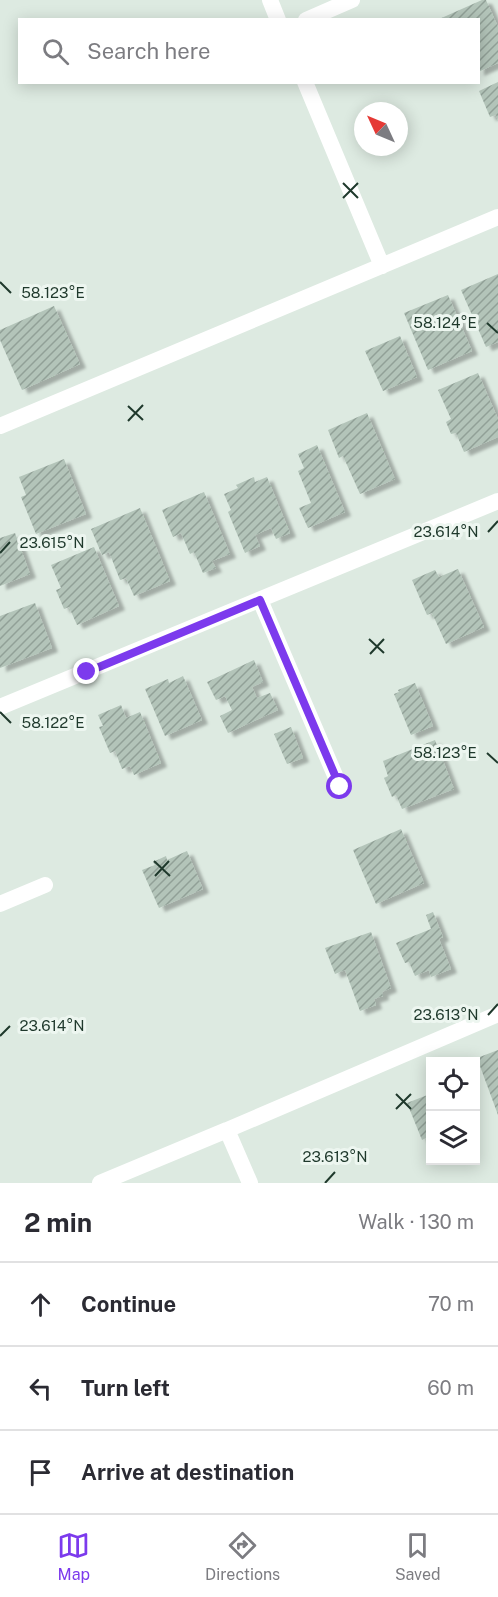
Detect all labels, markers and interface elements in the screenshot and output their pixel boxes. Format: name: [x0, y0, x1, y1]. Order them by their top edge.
search box: [18, 18, 480, 84]
icon: search: [39, 35, 72, 68]
text: Search here: [87, 38, 211, 64]
north arrow: [354, 102, 408, 156]
text: 58.123°E: [21, 284, 85, 301]
text: 58.124°E: [413, 314, 477, 331]
text: 23.614°N: [414, 523, 478, 540]
text: 23.615°N: [19, 534, 85, 551]
route end: [73, 658, 99, 684]
text: 58.122°E: [22, 714, 84, 731]
text: 58.123°E: [413, 744, 477, 761]
route start: [326, 773, 352, 799]
text: 23.613°N: [414, 1006, 478, 1023]
text: 23.614°N: [20, 1017, 84, 1034]
map controls: [426, 1057, 480, 1165]
button: locate: [426, 1057, 480, 1111]
button: layers: [426, 1111, 480, 1165]
text: 23.613°N: [303, 1148, 367, 1165]
text: 2 min: [24, 1207, 92, 1238]
text: Walk · 130 m: [358, 1210, 474, 1234]
icon: ahead: [24, 1288, 57, 1321]
text: Continue: [81, 1291, 176, 1317]
text: 70 m: [428, 1292, 474, 1316]
icon: left: [24, 1372, 57, 1405]
text: Turn left: [81, 1375, 170, 1401]
text: 60 m: [427, 1376, 474, 1400]
icon: arrive: [24, 1456, 57, 1489]
text: Arrive at destination: [81, 1459, 294, 1485]
tab: Map: [57, 1529, 90, 1584]
tab: Directions: [205, 1529, 280, 1584]
tab: Saved: [395, 1529, 441, 1584]

